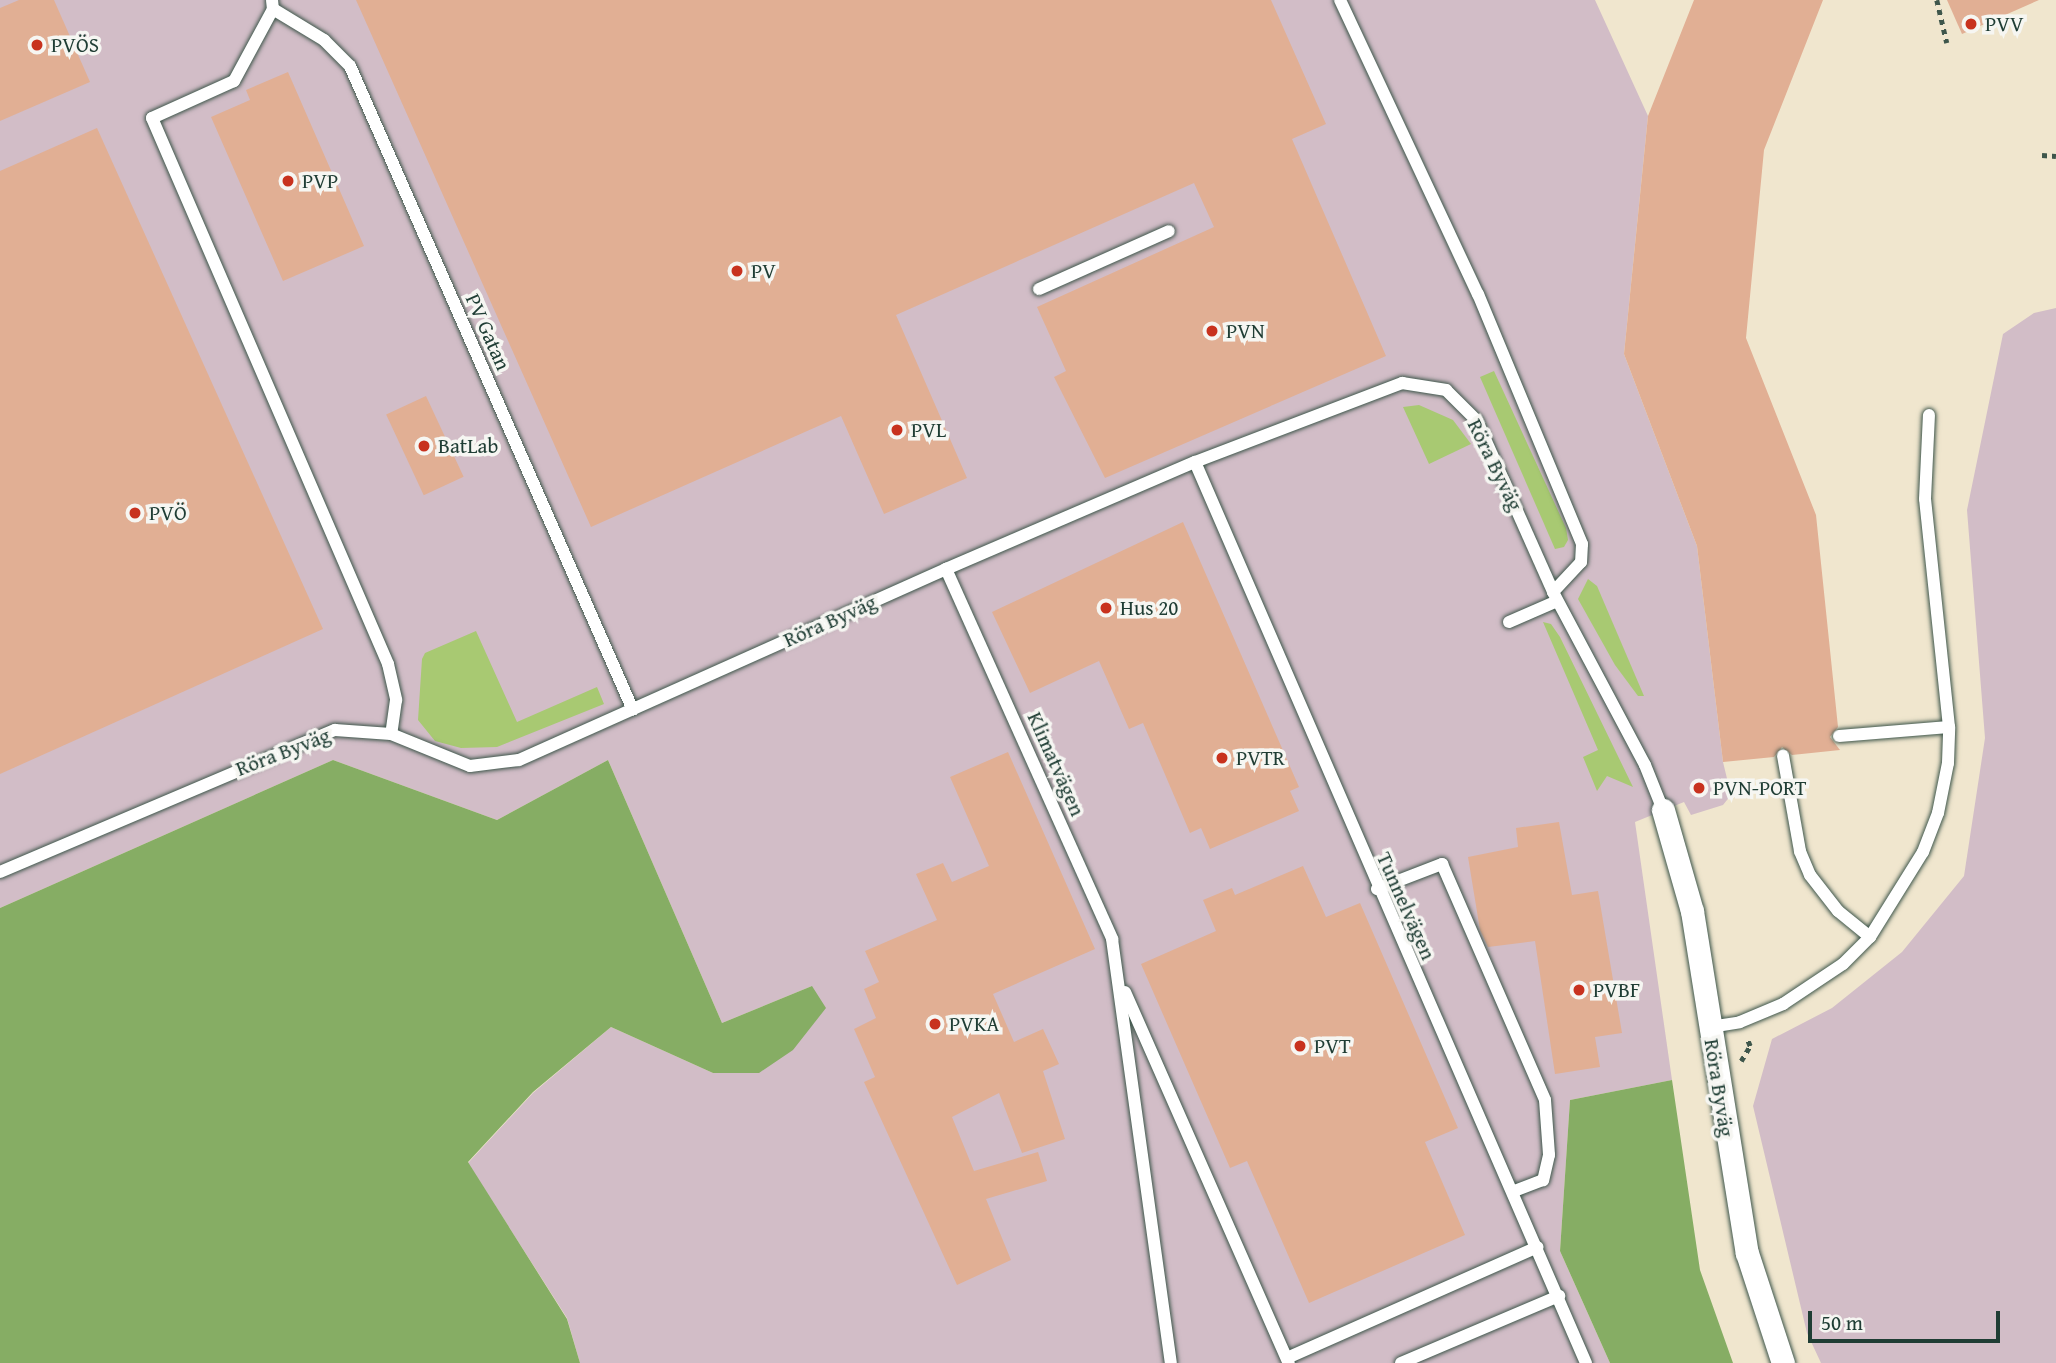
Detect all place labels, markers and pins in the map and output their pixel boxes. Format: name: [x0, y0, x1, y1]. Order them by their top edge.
place label: PVV: [1985, 11, 2024, 37]
marker: PVV: [1963, 16, 1979, 32]
place label: PVÖS: [51, 32, 99, 58]
marker: PVÖS: [29, 37, 45, 53]
place label: PVP: [302, 168, 338, 194]
marker: PVP: [280, 173, 296, 189]
place label: PV: [751, 258, 776, 284]
marker: PV: [729, 263, 745, 279]
place label: PVN: [1226, 318, 1265, 344]
marker: PVN: [1204, 323, 1220, 339]
place label: PVL: [911, 417, 946, 443]
marker: PVL: [889, 422, 905, 438]
place label: BatLab: [438, 433, 498, 459]
marker: BatLab: [416, 438, 432, 454]
place label: PVÖ: [149, 500, 187, 526]
marker: PVÖ: [127, 505, 143, 521]
place label: Hus 20: [1120, 595, 1178, 621]
marker: Hus 20: [1098, 600, 1114, 616]
place label: PVTR: [1236, 745, 1285, 771]
marker: PVTR: [1214, 750, 1230, 766]
place label: PVN-PORT: [1713, 775, 1806, 801]
marker: PVN-PORT: [1691, 780, 1707, 796]
place label: PVBF: [1593, 977, 1640, 1003]
marker: PVBF: [1571, 982, 1587, 998]
place label: PVKA: [949, 1011, 999, 1037]
marker: PVKA: [927, 1016, 943, 1032]
place label: PVT: [1314, 1033, 1351, 1059]
marker: PVT: [1292, 1038, 1308, 1054]

